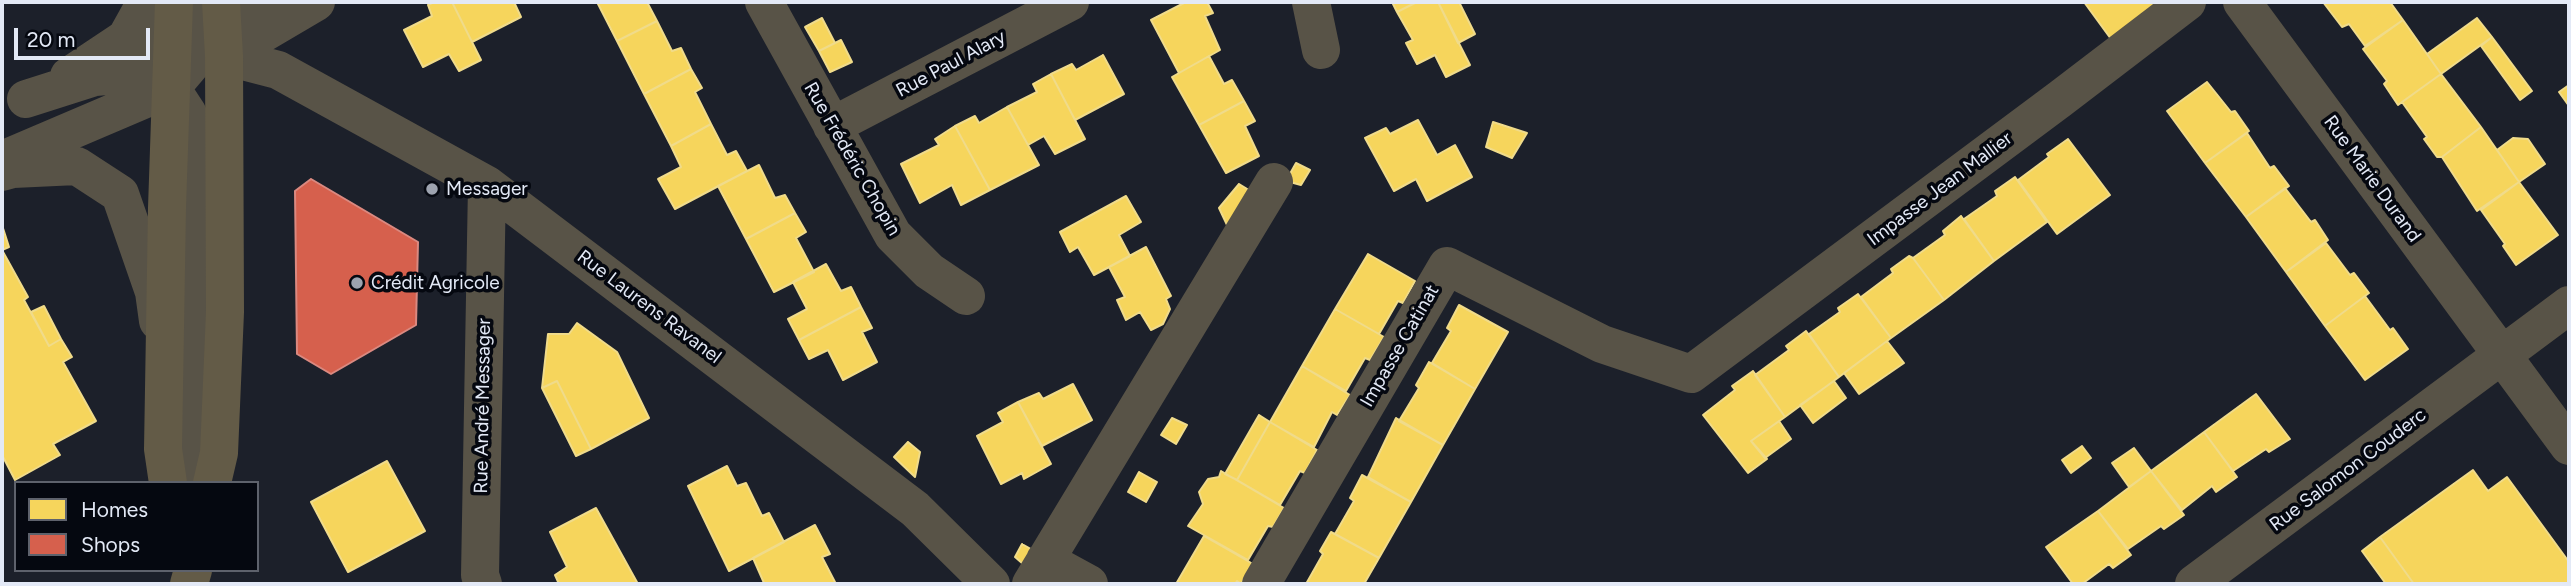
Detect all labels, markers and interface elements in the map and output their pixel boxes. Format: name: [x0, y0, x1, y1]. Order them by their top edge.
scale bar: [18, 14, 154, 58]
street label: Rue Paul Alary: [892, 26, 1010, 102]
text: 20 m: [27, 27, 75, 52]
street label: Rue Frédéric Chopin: [799, 78, 905, 240]
street label: Rue Marie Durand: [2318, 111, 2426, 247]
street label: Impasse Jean Mallier: [1863, 127, 2017, 251]
place label: Messager: [446, 178, 528, 200]
marker: Messager: [424, 181, 440, 197]
street label: Rue Laurens Ravanel: [572, 245, 726, 369]
place label: Crédit Agricole: [371, 272, 500, 294]
marker: Crédit Agricole: [349, 275, 365, 291]
street label: Impasse Catinat: [1356, 281, 1444, 411]
street label: Rue André Messager: [470, 318, 496, 494]
street label: Rue Salomon Couderc: [2265, 404, 2431, 536]
legend: [14, 481, 259, 572]
text: Homes: [81, 497, 148, 522]
text: Shops: [81, 532, 140, 557]

